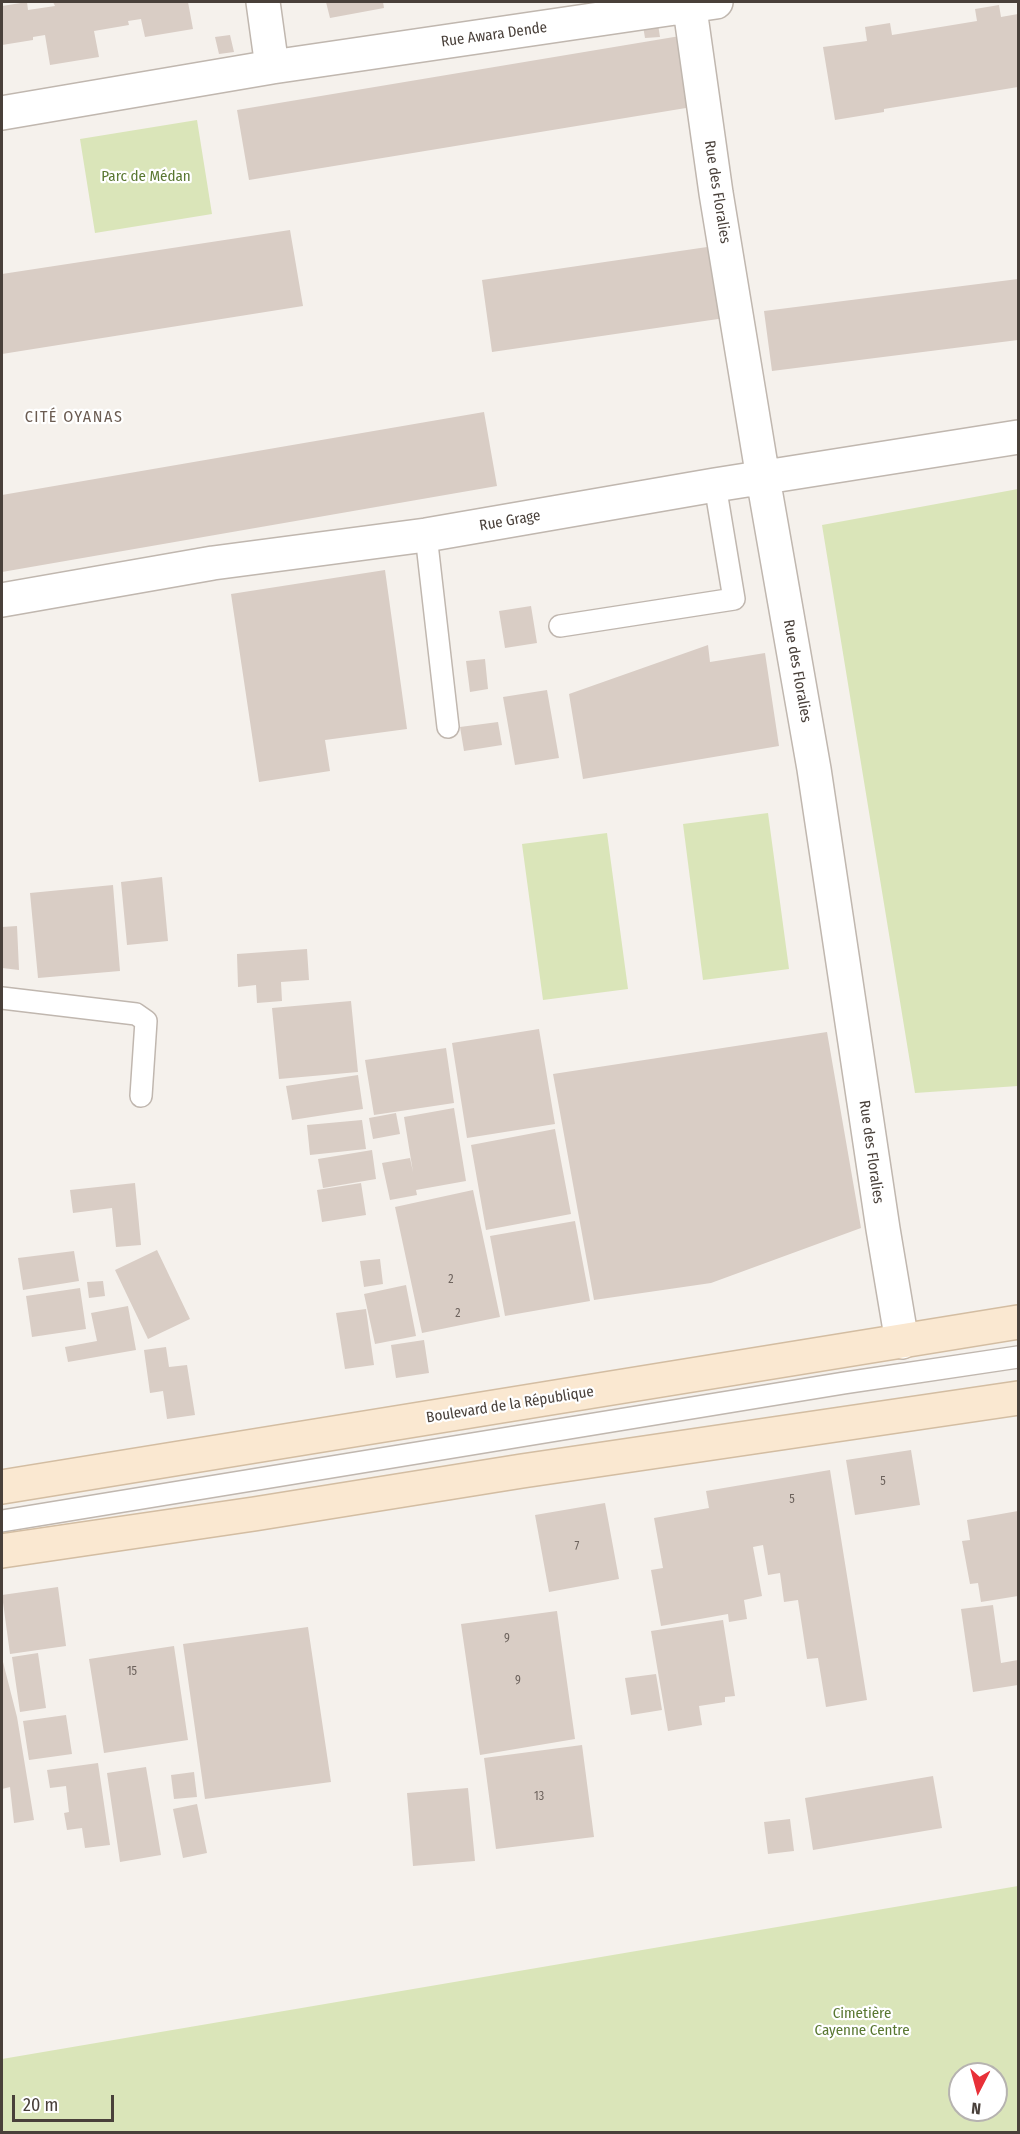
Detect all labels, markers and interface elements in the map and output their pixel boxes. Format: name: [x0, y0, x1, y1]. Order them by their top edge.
street label: Rue Awara Dende: [440, 19, 548, 51]
street label: Rue des Floralies: [700, 139, 734, 245]
park label: Parc de Médan: [101, 168, 191, 186]
district label: CITÉ OYANAS: [25, 408, 123, 428]
street label: Rue Grage: [478, 507, 542, 535]
street label: Rue des Floralies: [779, 618, 815, 724]
street label: Rue des Floralies: [855, 1099, 887, 1205]
house number: 2: [448, 1273, 454, 1287]
house number: 2: [455, 1307, 461, 1321]
street label: Boulevard de la République: [425, 1383, 595, 1427]
house number: 5: [880, 1475, 886, 1489]
house number: 5: [789, 1493, 795, 1507]
house number: 7: [575, 1540, 579, 1554]
house number: 9: [504, 1632, 510, 1646]
house number: 15: [127, 1665, 137, 1679]
house number: 9: [515, 1674, 521, 1688]
house number: 13: [534, 1790, 544, 1804]
park label: Cimetière Cayenne Centre: [814, 2005, 910, 2040]
north arrow: [948, 2062, 1008, 2122]
scale bar: [15, 2083, 117, 2121]
text: 20 m: [23, 2094, 58, 2116]
text: N: [971, 2098, 982, 2118]

